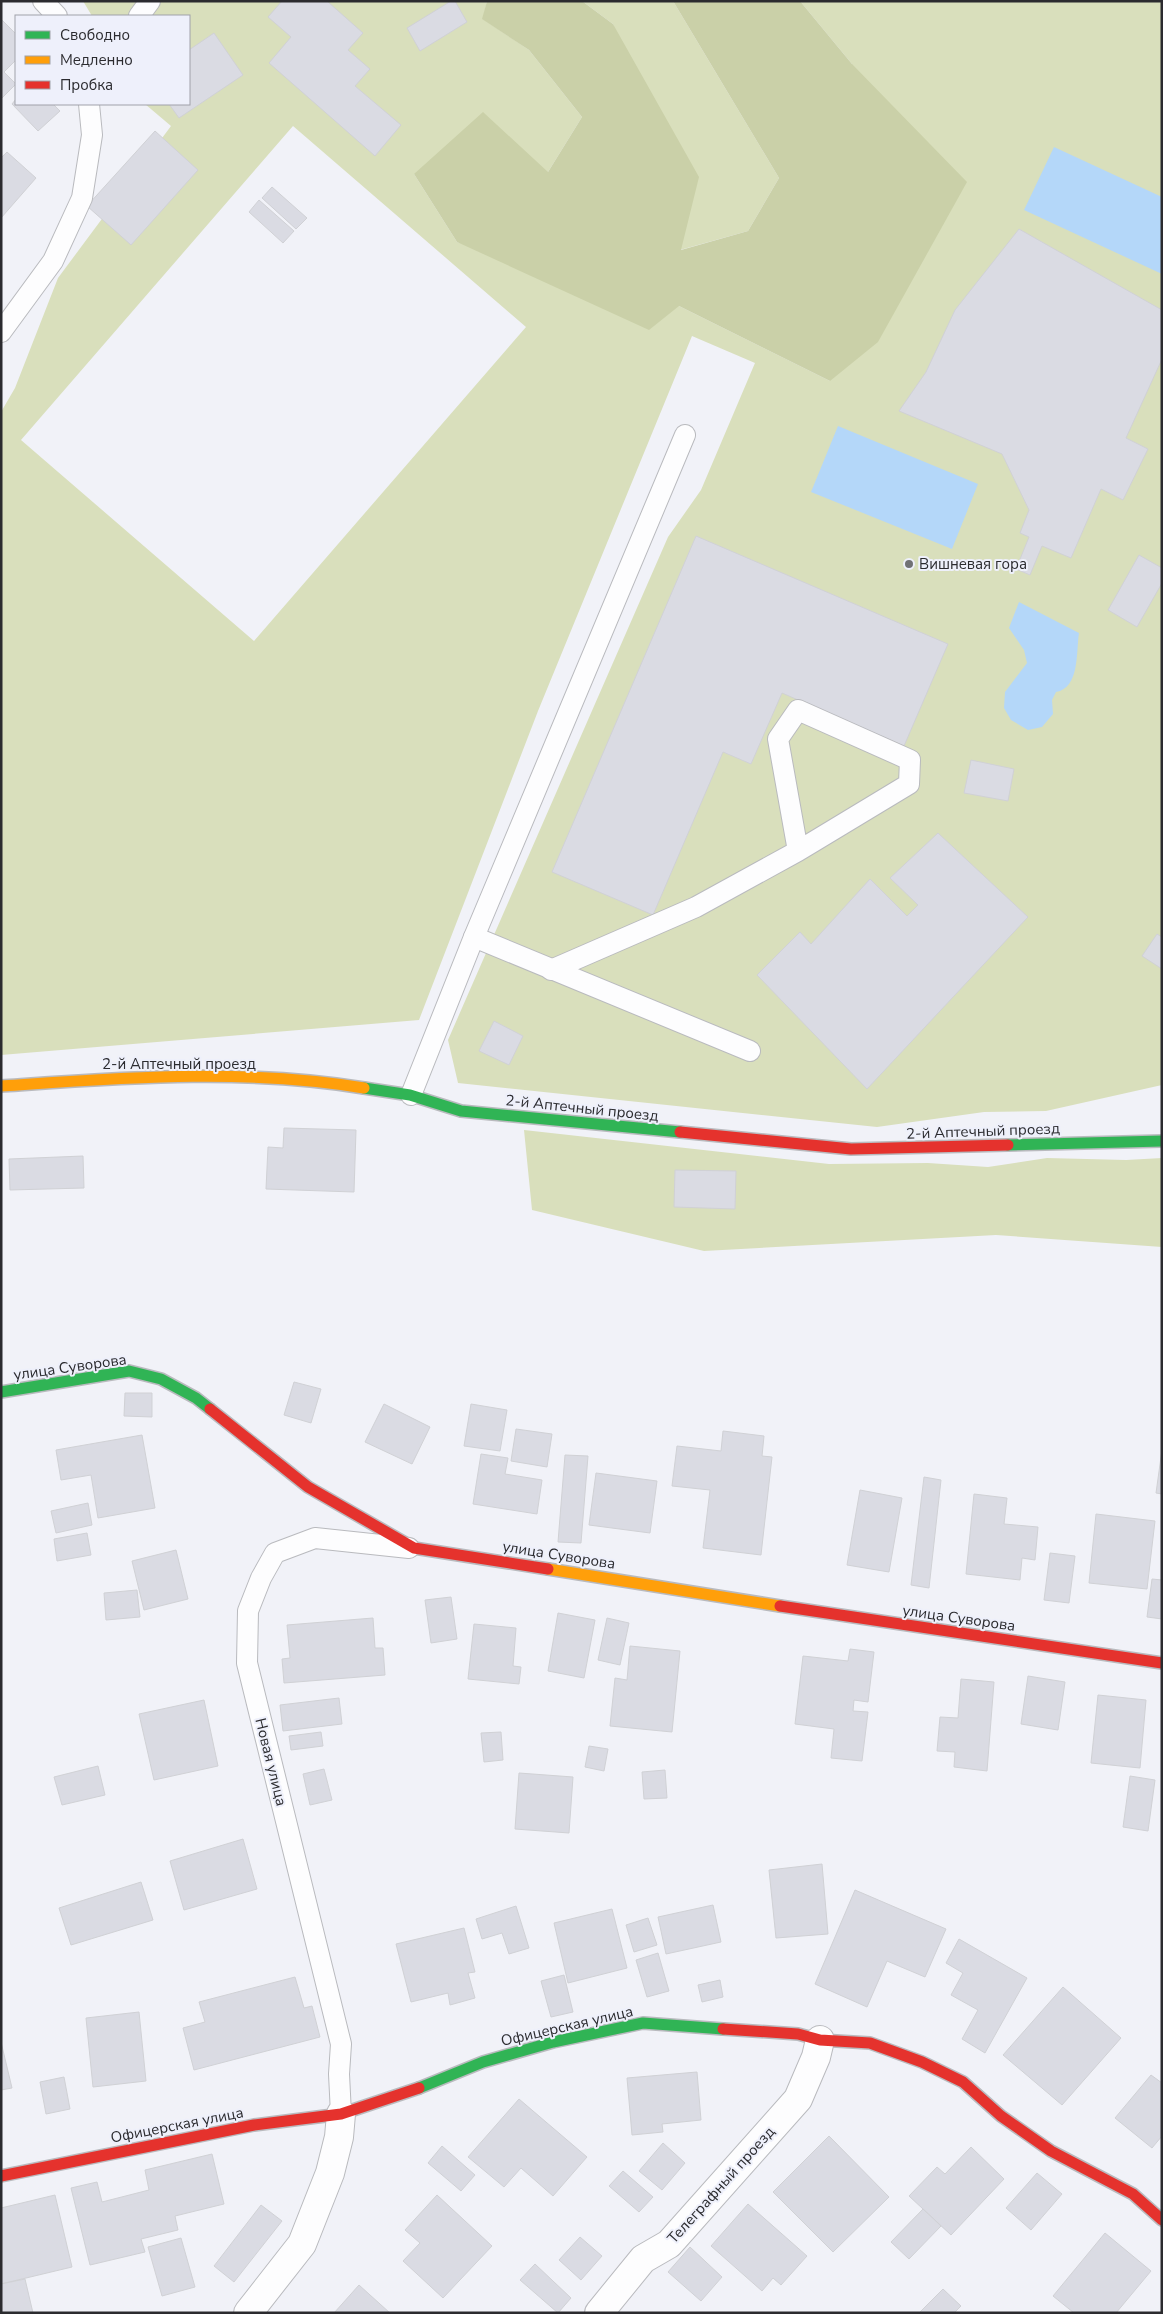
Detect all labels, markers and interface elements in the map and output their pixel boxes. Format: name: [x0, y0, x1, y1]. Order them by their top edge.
legend: [15, 15, 190, 105]
text: Свободно: [60, 25, 130, 45]
text: Медленно: [60, 50, 133, 70]
text: Пробка: [60, 75, 113, 95]
place label: Вишневая гора: [919, 554, 1027, 574]
marker: Вишневая гора: [903, 558, 915, 570]
street label: 2-й Аптечный проезд: [102, 1054, 256, 1074]
street label: 2-й Аптечный проезд: [504, 1090, 660, 1126]
street label: 2-й Аптечный проезд: [906, 1118, 1060, 1144]
street label: улица Суворова: [12, 1349, 128, 1385]
street label: улица Суворова: [501, 1536, 617, 1574]
street label: улица Суворова: [901, 1600, 1017, 1636]
street label: Новая улица: [250, 1716, 292, 1808]
street label: Офицерская улица: [499, 2001, 635, 2051]
street label: Офицерская улица: [109, 2102, 245, 2148]
street label: Телеграфный проезд: [663, 2122, 779, 2248]

